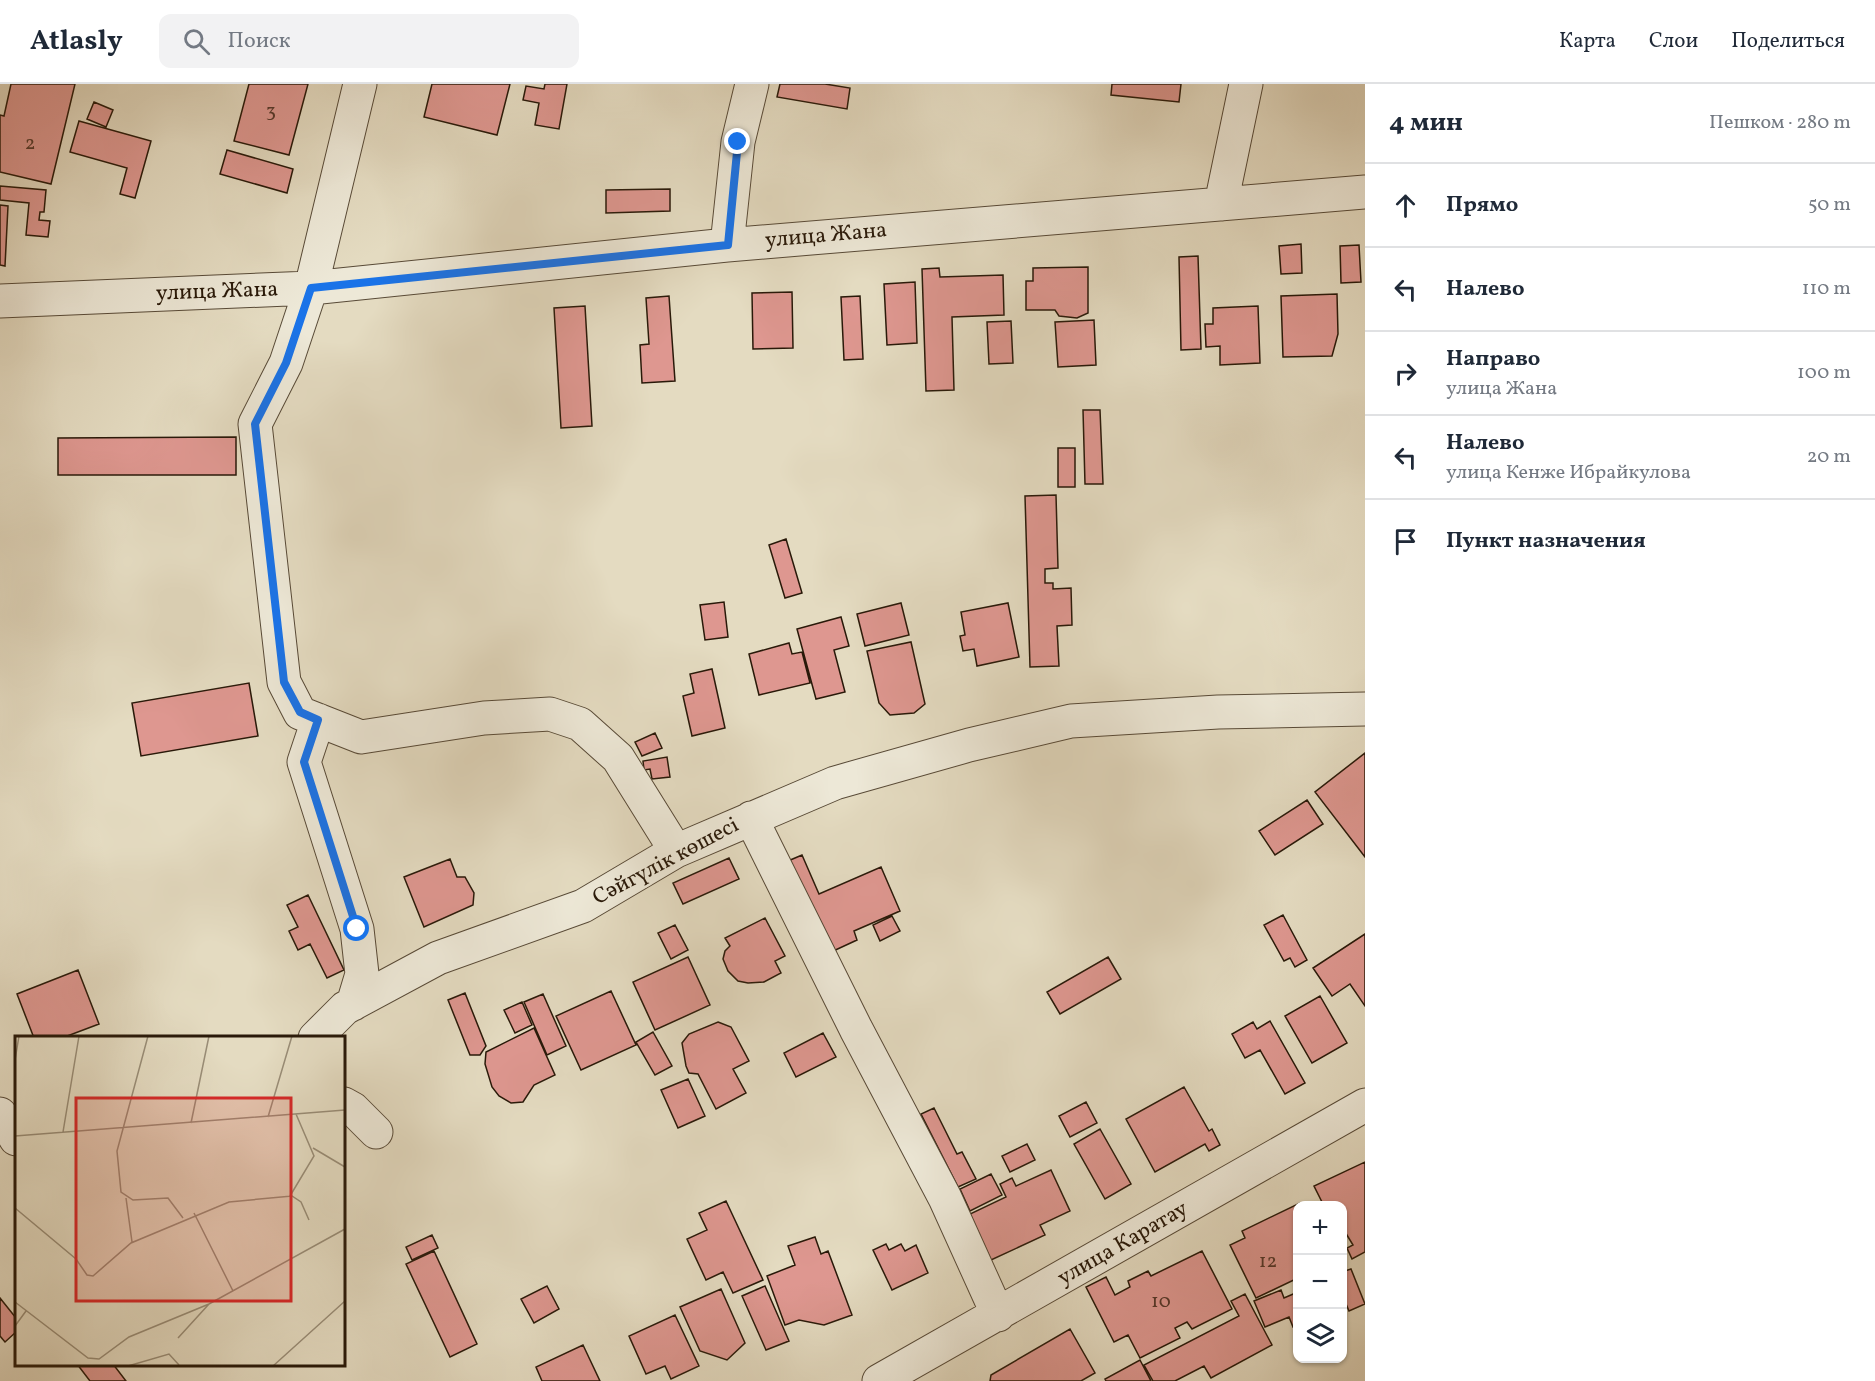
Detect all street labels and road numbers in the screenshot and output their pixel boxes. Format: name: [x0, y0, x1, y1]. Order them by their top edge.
street label: улица Жана: [764, 215, 888, 257]
street label: улица Жана: [155, 274, 279, 310]
street label: Сәйгүлік көшесі: [587, 810, 745, 914]
street label: улица Каратау: [1052, 1194, 1194, 1294]

